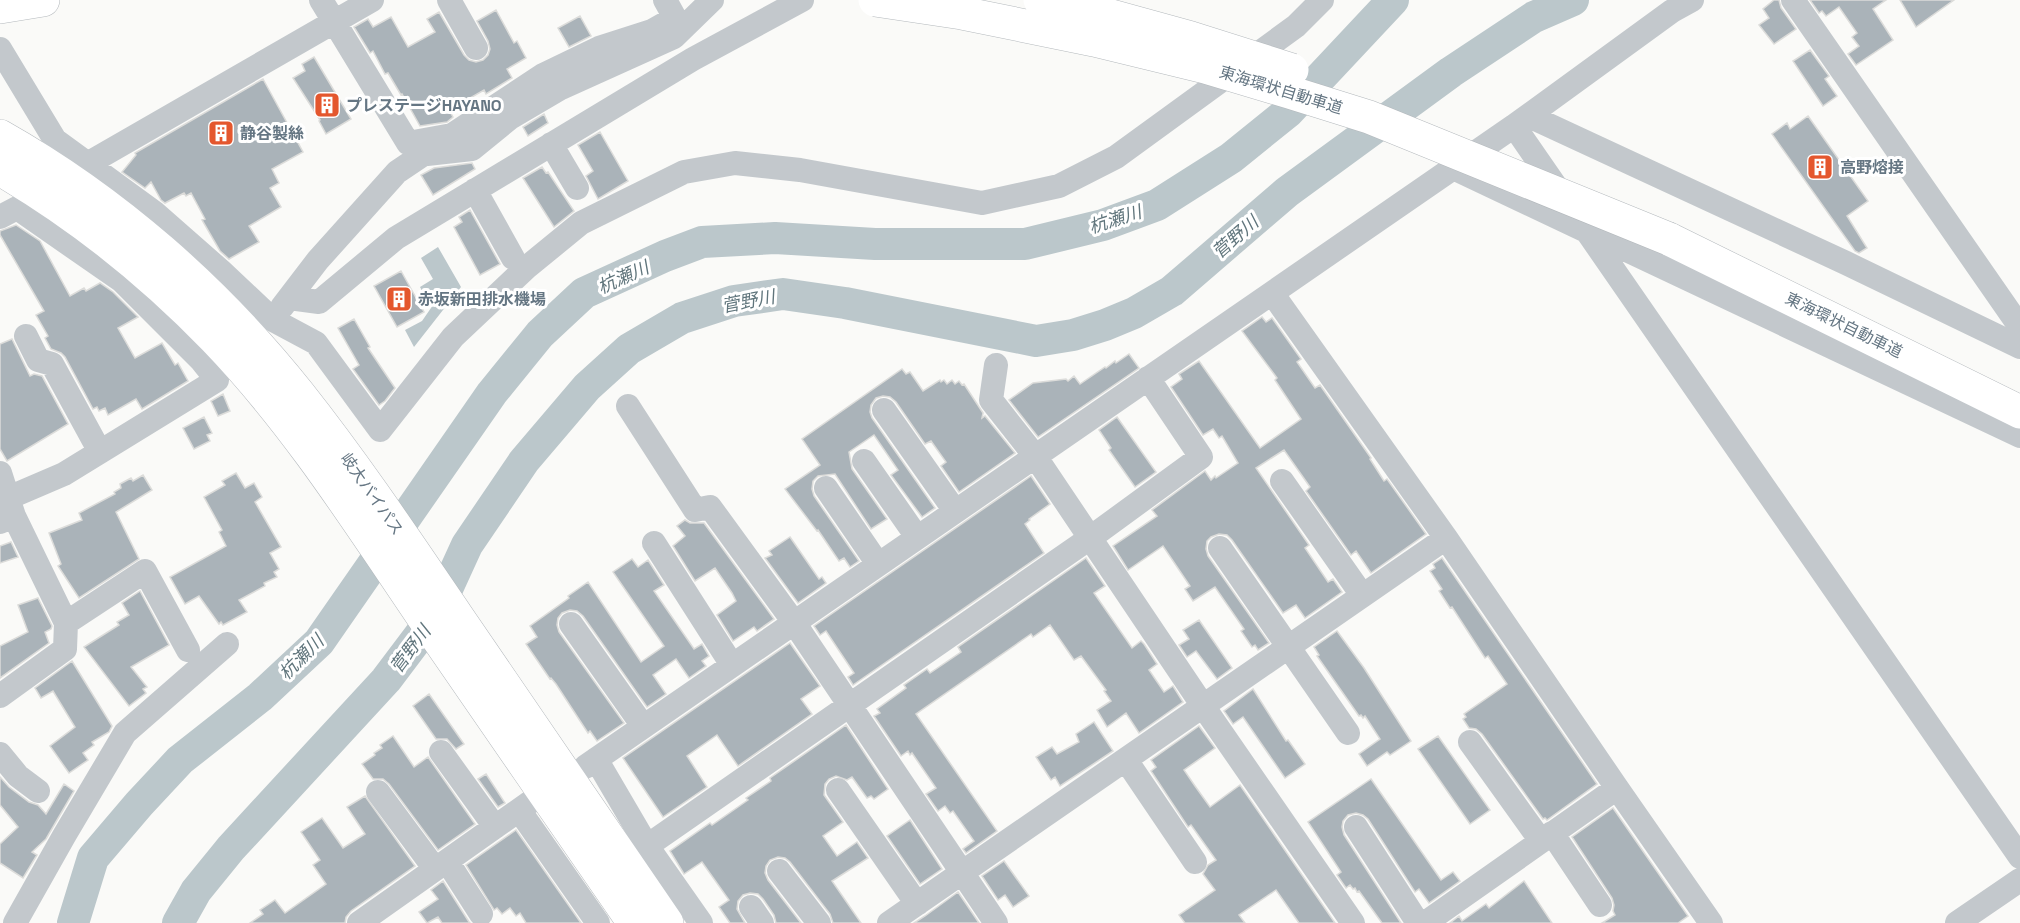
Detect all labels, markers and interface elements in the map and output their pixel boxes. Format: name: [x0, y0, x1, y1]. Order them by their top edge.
street label: 東海環状自動車道: [1217, 61, 1345, 119]
building icon: プレステージHAYANO: [312, 90, 342, 120]
place label: プレステージHAYANO: [346, 95, 502, 116]
building icon: 静谷製絲: [206, 118, 236, 148]
place label: 静谷製絲: [240, 123, 304, 144]
building icon: 高野熔接: [1805, 152, 1835, 182]
place label: 高野熔接: [1840, 157, 1904, 178]
water label: 杭瀬川: [1086, 199, 1146, 238]
water label: 菅野川: [1207, 209, 1264, 263]
water label: 杭瀬川: [594, 255, 654, 298]
building icon: 赤坂新田排水機場: [384, 284, 414, 314]
water label: 菅野川: [719, 284, 779, 317]
street label: 東海環状自動車道: [1782, 288, 1906, 362]
place label: 赤坂新田排水機場: [418, 289, 546, 310]
street label: 岐大バイパス: [336, 449, 408, 539]
water label: 菅野川: [385, 619, 437, 677]
water label: 杭瀬川: [274, 628, 330, 684]

